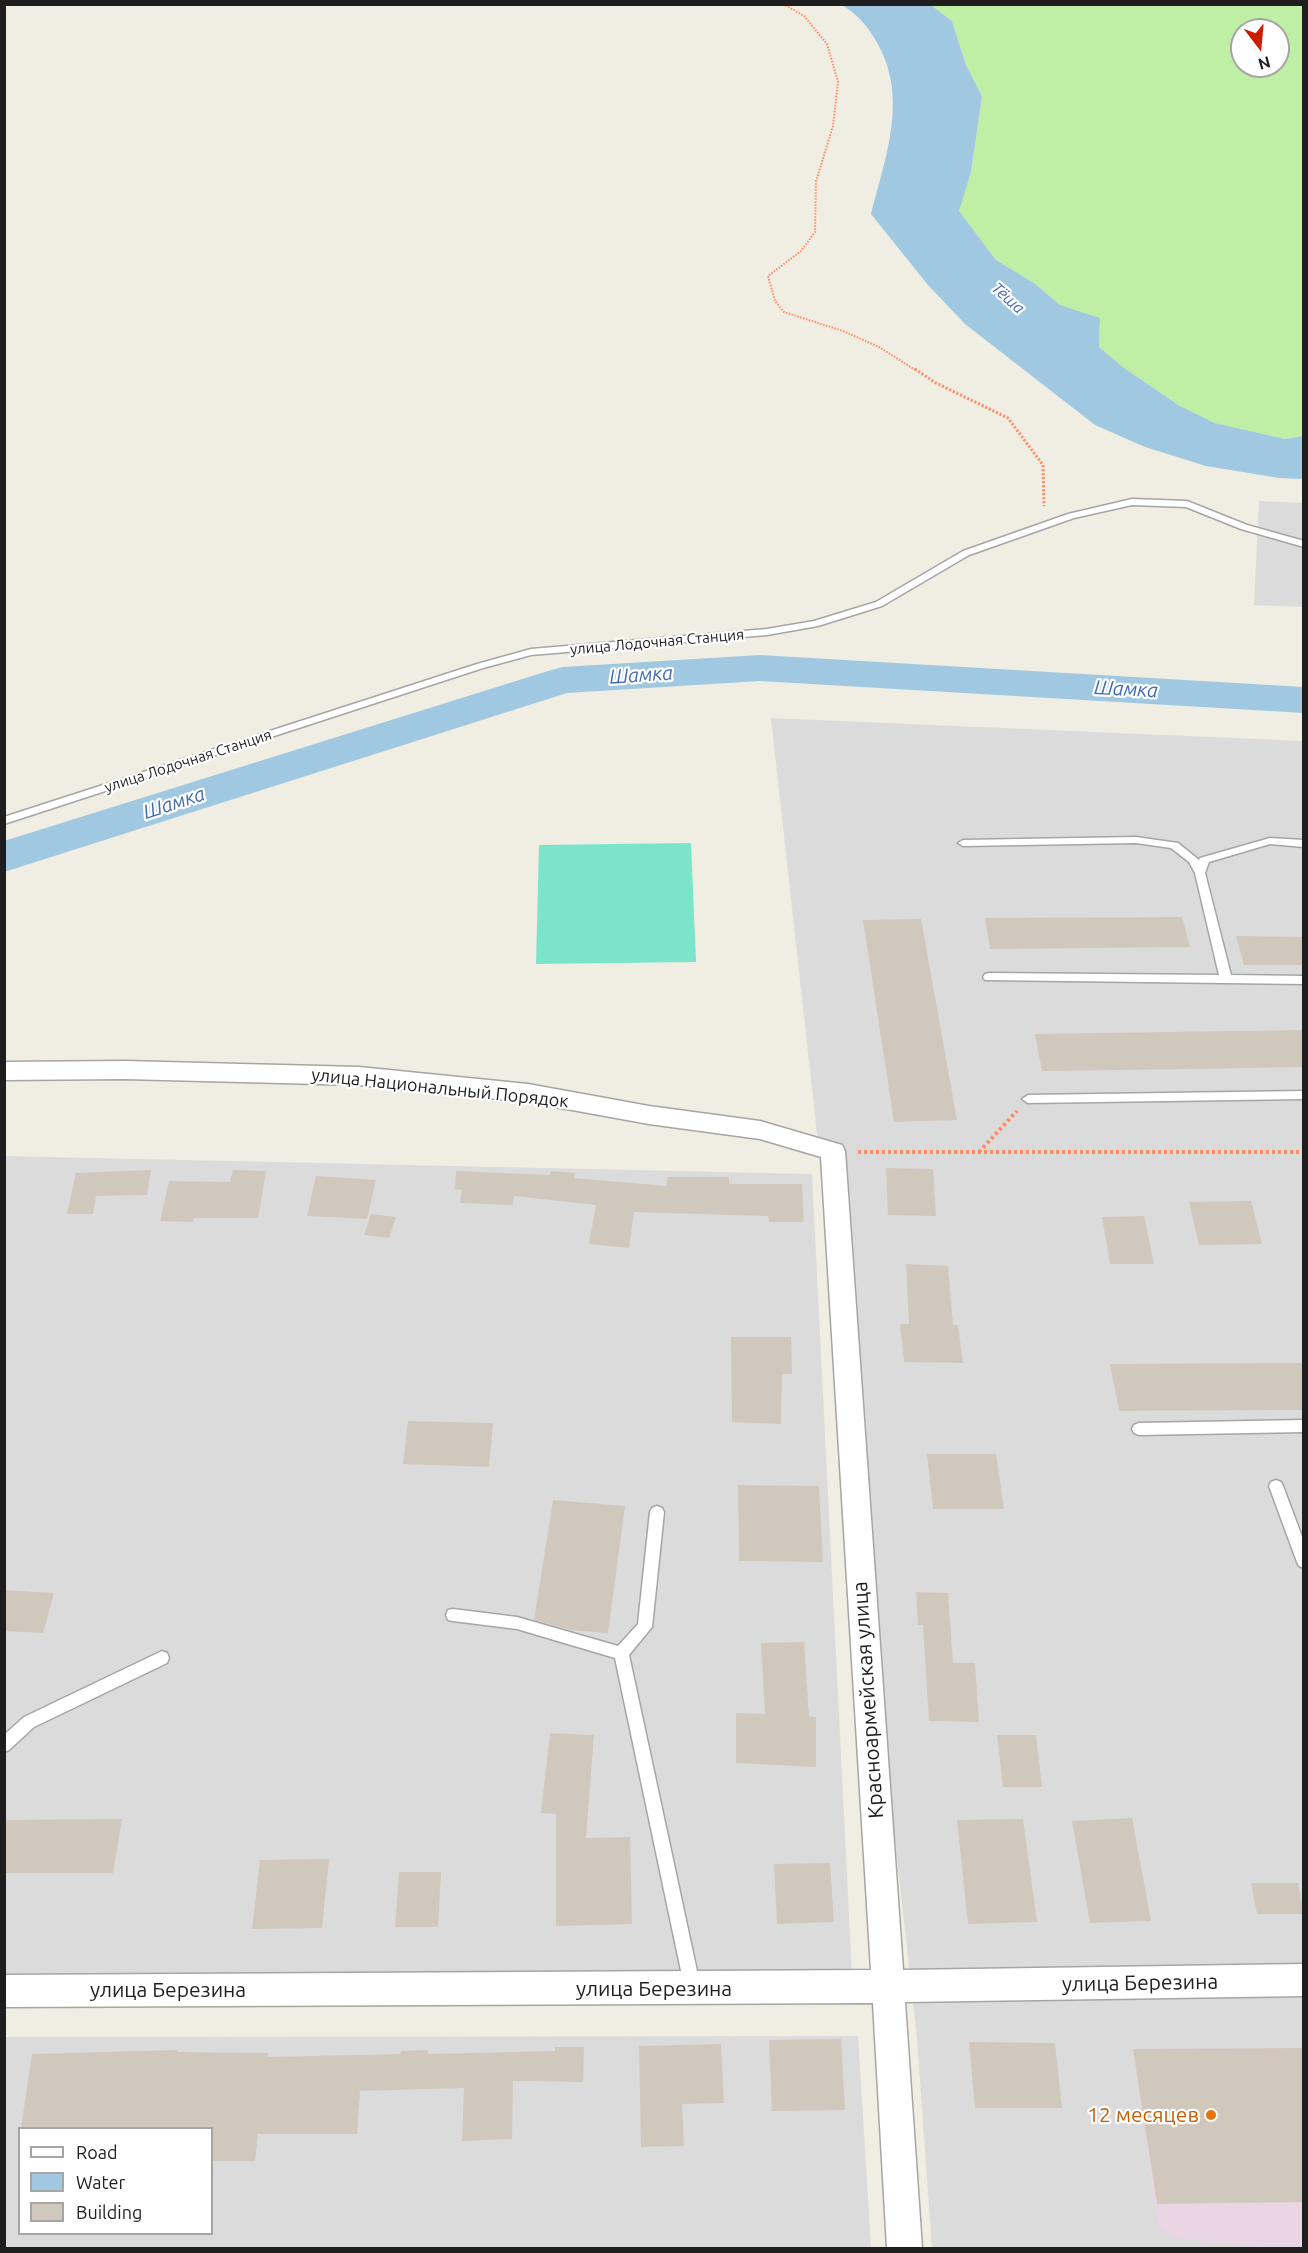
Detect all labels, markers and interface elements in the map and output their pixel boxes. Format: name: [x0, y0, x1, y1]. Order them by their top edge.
north arrow: [1230, 18, 1290, 78]
text: N: [1256, 53, 1273, 74]
water label: Тёша: [988, 278, 1028, 318]
street label: улица Лодочная Станция: [569, 625, 745, 659]
water label: Шамка: [608, 661, 674, 689]
water label: Шамка: [1094, 675, 1158, 703]
street label: улица Лодочная Станция: [102, 725, 274, 797]
water label: Шамка: [140, 782, 208, 824]
street label: улица Национальный Порядок: [310, 1064, 570, 1112]
street label: Красноармейская улица: [847, 1581, 889, 1819]
street label: улица Березина: [1062, 1969, 1218, 1997]
street label: улица Березина: [576, 1976, 732, 2002]
street label: улица Березина: [90, 1977, 246, 2003]
place label: 12 месяцев: [1087, 2102, 1199, 2128]
marker: 12 месяцев: [1204, 2108, 1218, 2122]
legend: [18, 2127, 213, 2235]
text: Road: [76, 2142, 118, 2162]
text: Water: [76, 2172, 125, 2192]
text: Building: [76, 2202, 142, 2222]

